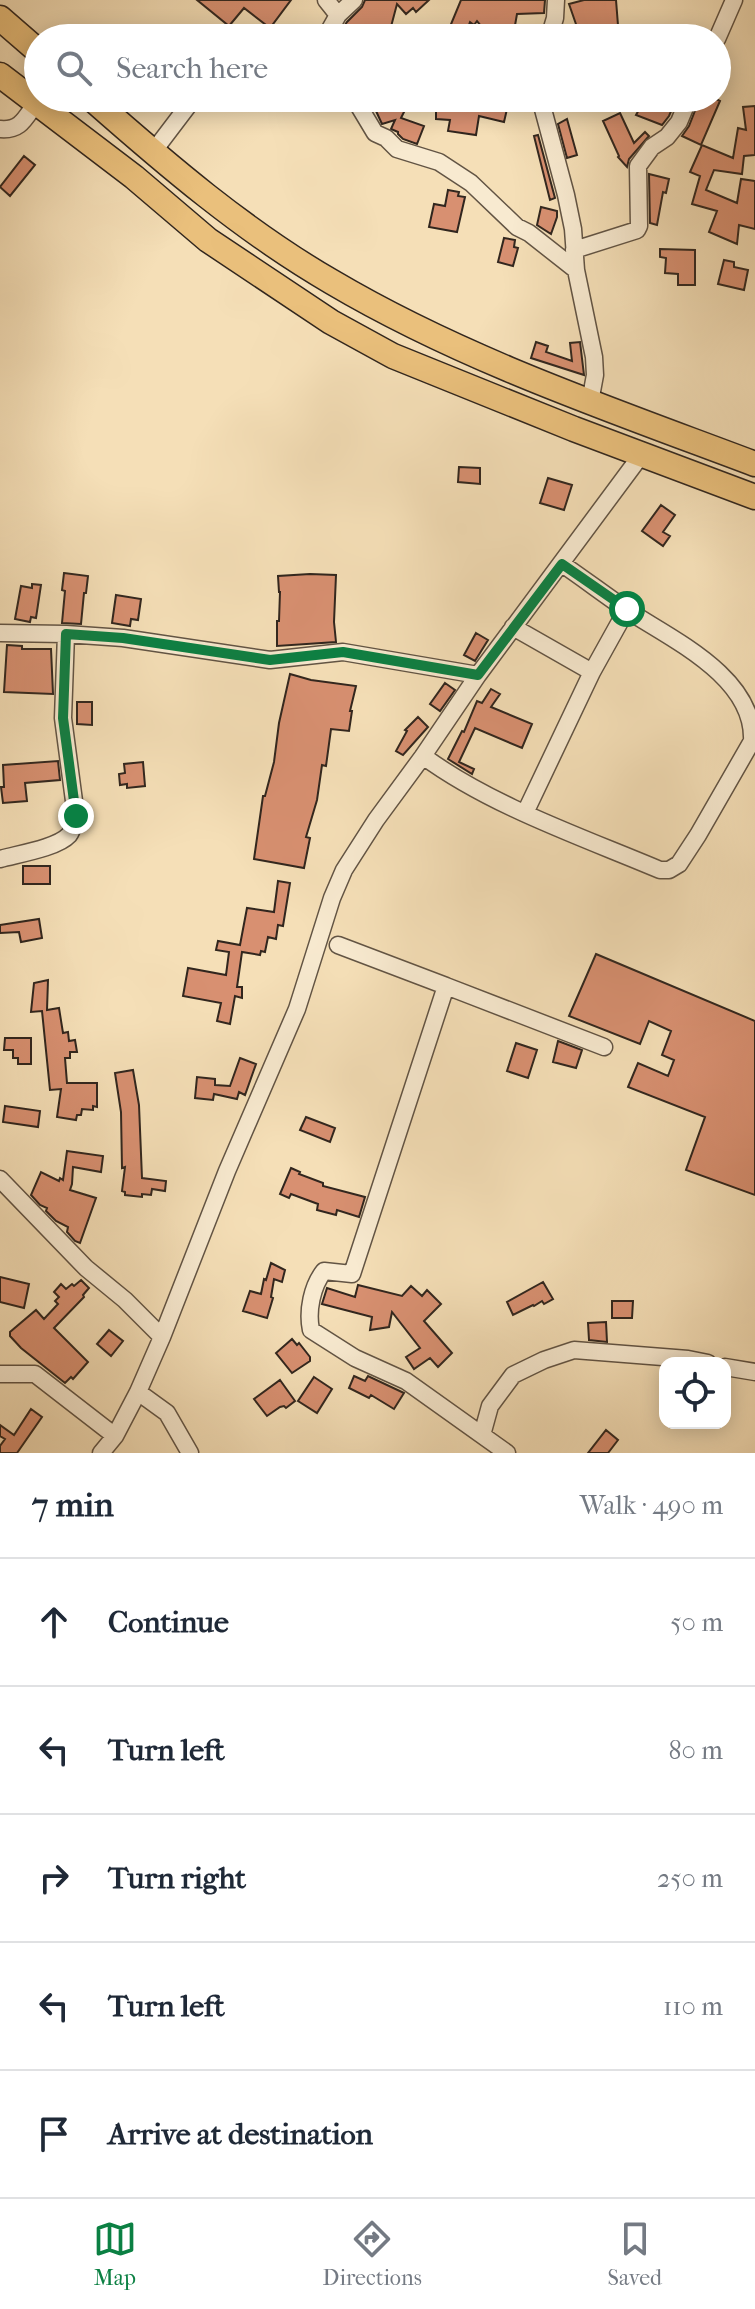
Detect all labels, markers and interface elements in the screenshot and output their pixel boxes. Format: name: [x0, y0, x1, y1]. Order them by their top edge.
search box: [24, 24, 731, 112]
icon: search: [52, 46, 96, 90]
text: Search here: [116, 51, 268, 86]
route start: [609, 591, 645, 627]
route end: [58, 798, 94, 834]
map controls: [659, 1357, 731, 1429]
button: locate: [659, 1357, 731, 1429]
text: 7 min: [32, 1485, 114, 1525]
text: Walk · 490 m: [580, 1490, 723, 1521]
icon: ahead: [32, 1600, 76, 1644]
text: Continue: [108, 1605, 229, 1640]
text: 50 m: [670, 1607, 723, 1638]
icon: left: [32, 1728, 76, 1772]
text: Turn left: [108, 1733, 225, 1768]
text: 80 m: [668, 1735, 723, 1766]
icon: right: [32, 1856, 76, 1900]
text: Turn right: [108, 1861, 246, 1896]
text: 250 m: [657, 1863, 723, 1894]
icon: left: [32, 1984, 76, 2028]
text: Turn left: [108, 1989, 225, 2024]
text: 110 m: [663, 1991, 723, 2022]
icon: arrive: [32, 2112, 76, 2156]
text: Arrive at destination: [108, 2117, 373, 2152]
tab: Map: [93, 2217, 137, 2291]
tab: Directions: [323, 2217, 422, 2291]
tab: Saved: [608, 2217, 662, 2291]

